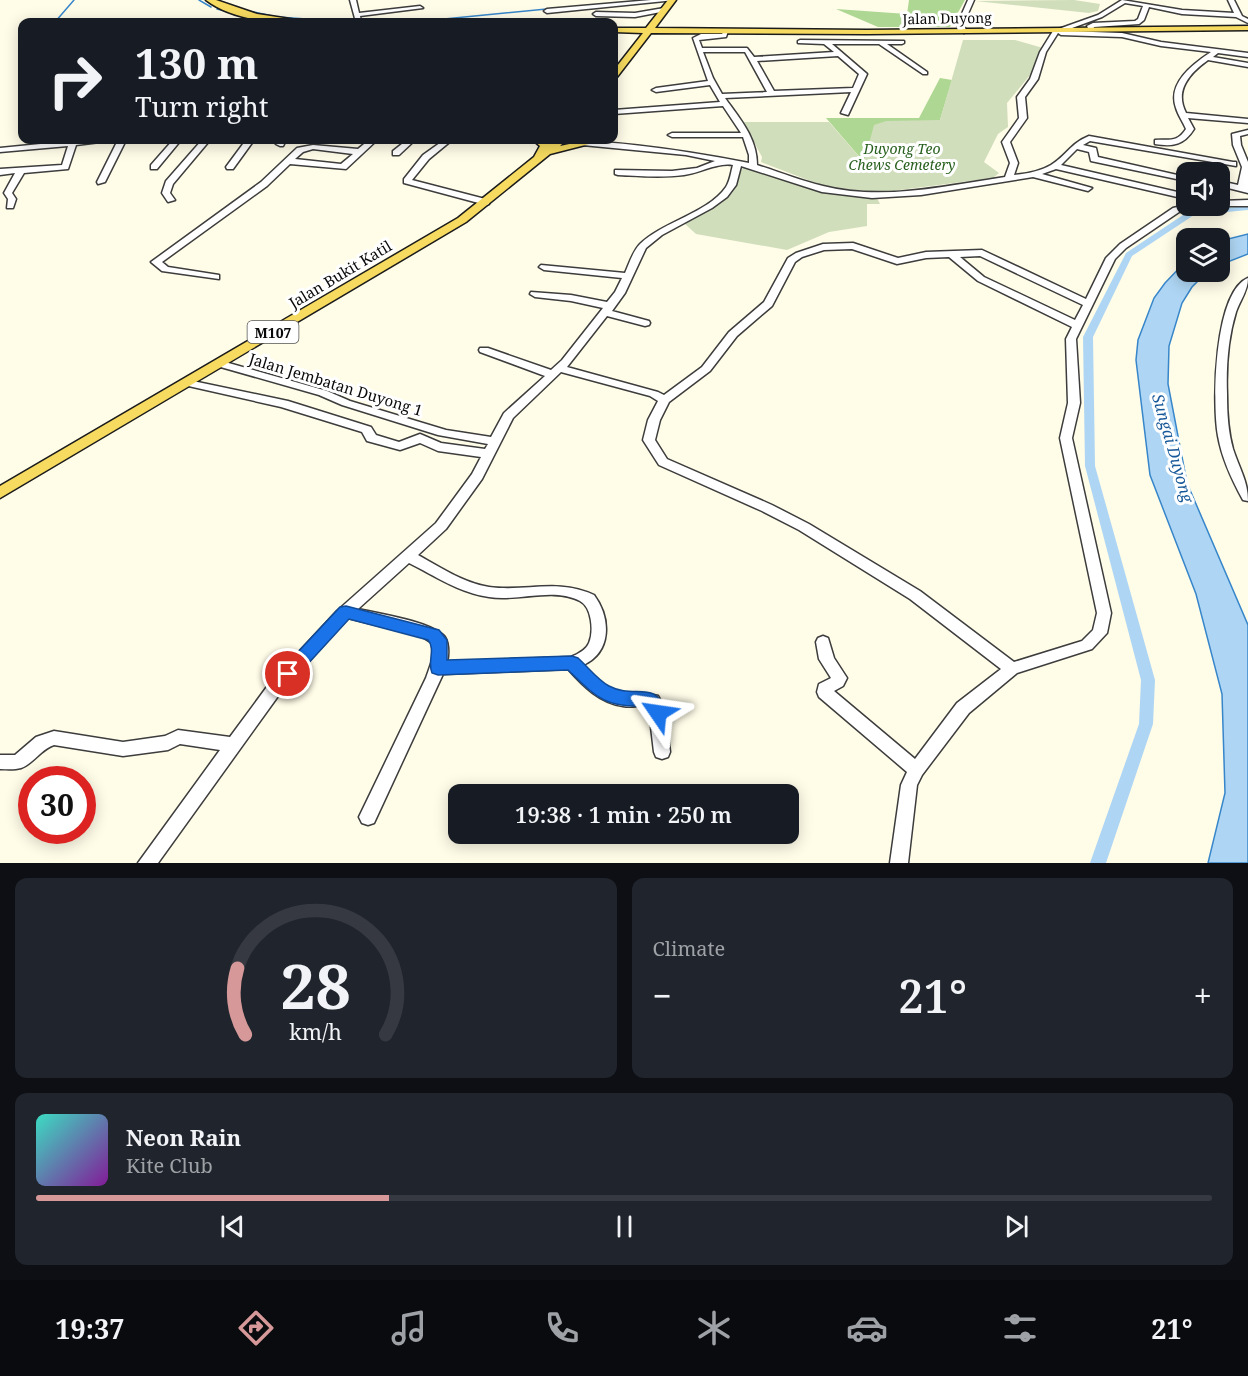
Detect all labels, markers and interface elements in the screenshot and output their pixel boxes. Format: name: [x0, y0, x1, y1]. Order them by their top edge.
street label: Jalan Duyong: [901, 8, 992, 28]
text: 130 m: [135, 34, 259, 91]
icon: right: [36, 42, 114, 120]
text: Turn right: [135, 88, 268, 125]
park label: Duyong Teo Chews Cemetery: [849, 139, 955, 174]
map controls: [1176, 162, 1230, 282]
button: sound: [1176, 162, 1230, 216]
button: layers: [1176, 228, 1230, 282]
street label: Jalan Bukit Katil: [284, 235, 395, 313]
road number: M107: [248, 321, 298, 343]
street label: Jalan Jembatan Duyong 1: [246, 348, 425, 420]
water label: Sungai Duyong: [1147, 391, 1199, 506]
pin: [262, 648, 313, 699]
icon: arrive: [271, 657, 304, 690]
position arrow: [626, 681, 690, 745]
speed limit sign: 30: [18, 766, 96, 844]
text: 19:38 · 1 min · 250 m: [515, 799, 732, 829]
text: Climate: [653, 935, 725, 962]
text: 28: [280, 942, 351, 1027]
text: 21°: [898, 965, 967, 1026]
text: −: [653, 973, 672, 1018]
text: +: [1194, 973, 1212, 1018]
text: km/h: [289, 1017, 342, 1046]
text: Neon Rain: [126, 1122, 241, 1152]
text: Kite Club: [126, 1152, 213, 1179]
icon: previous: [216, 1210, 249, 1243]
icon: pause: [608, 1210, 641, 1243]
icon: next: [1000, 1210, 1033, 1243]
icon: directions: [235, 1307, 277, 1349]
icon: music: [388, 1307, 430, 1349]
icon: phone: [541, 1307, 583, 1349]
icon: climate: [693, 1307, 735, 1349]
icon: car: [846, 1307, 888, 1349]
icon: filters: [999, 1307, 1041, 1349]
text: 19:37: [55, 1310, 125, 1347]
text: 21°: [1151, 1310, 1193, 1347]

